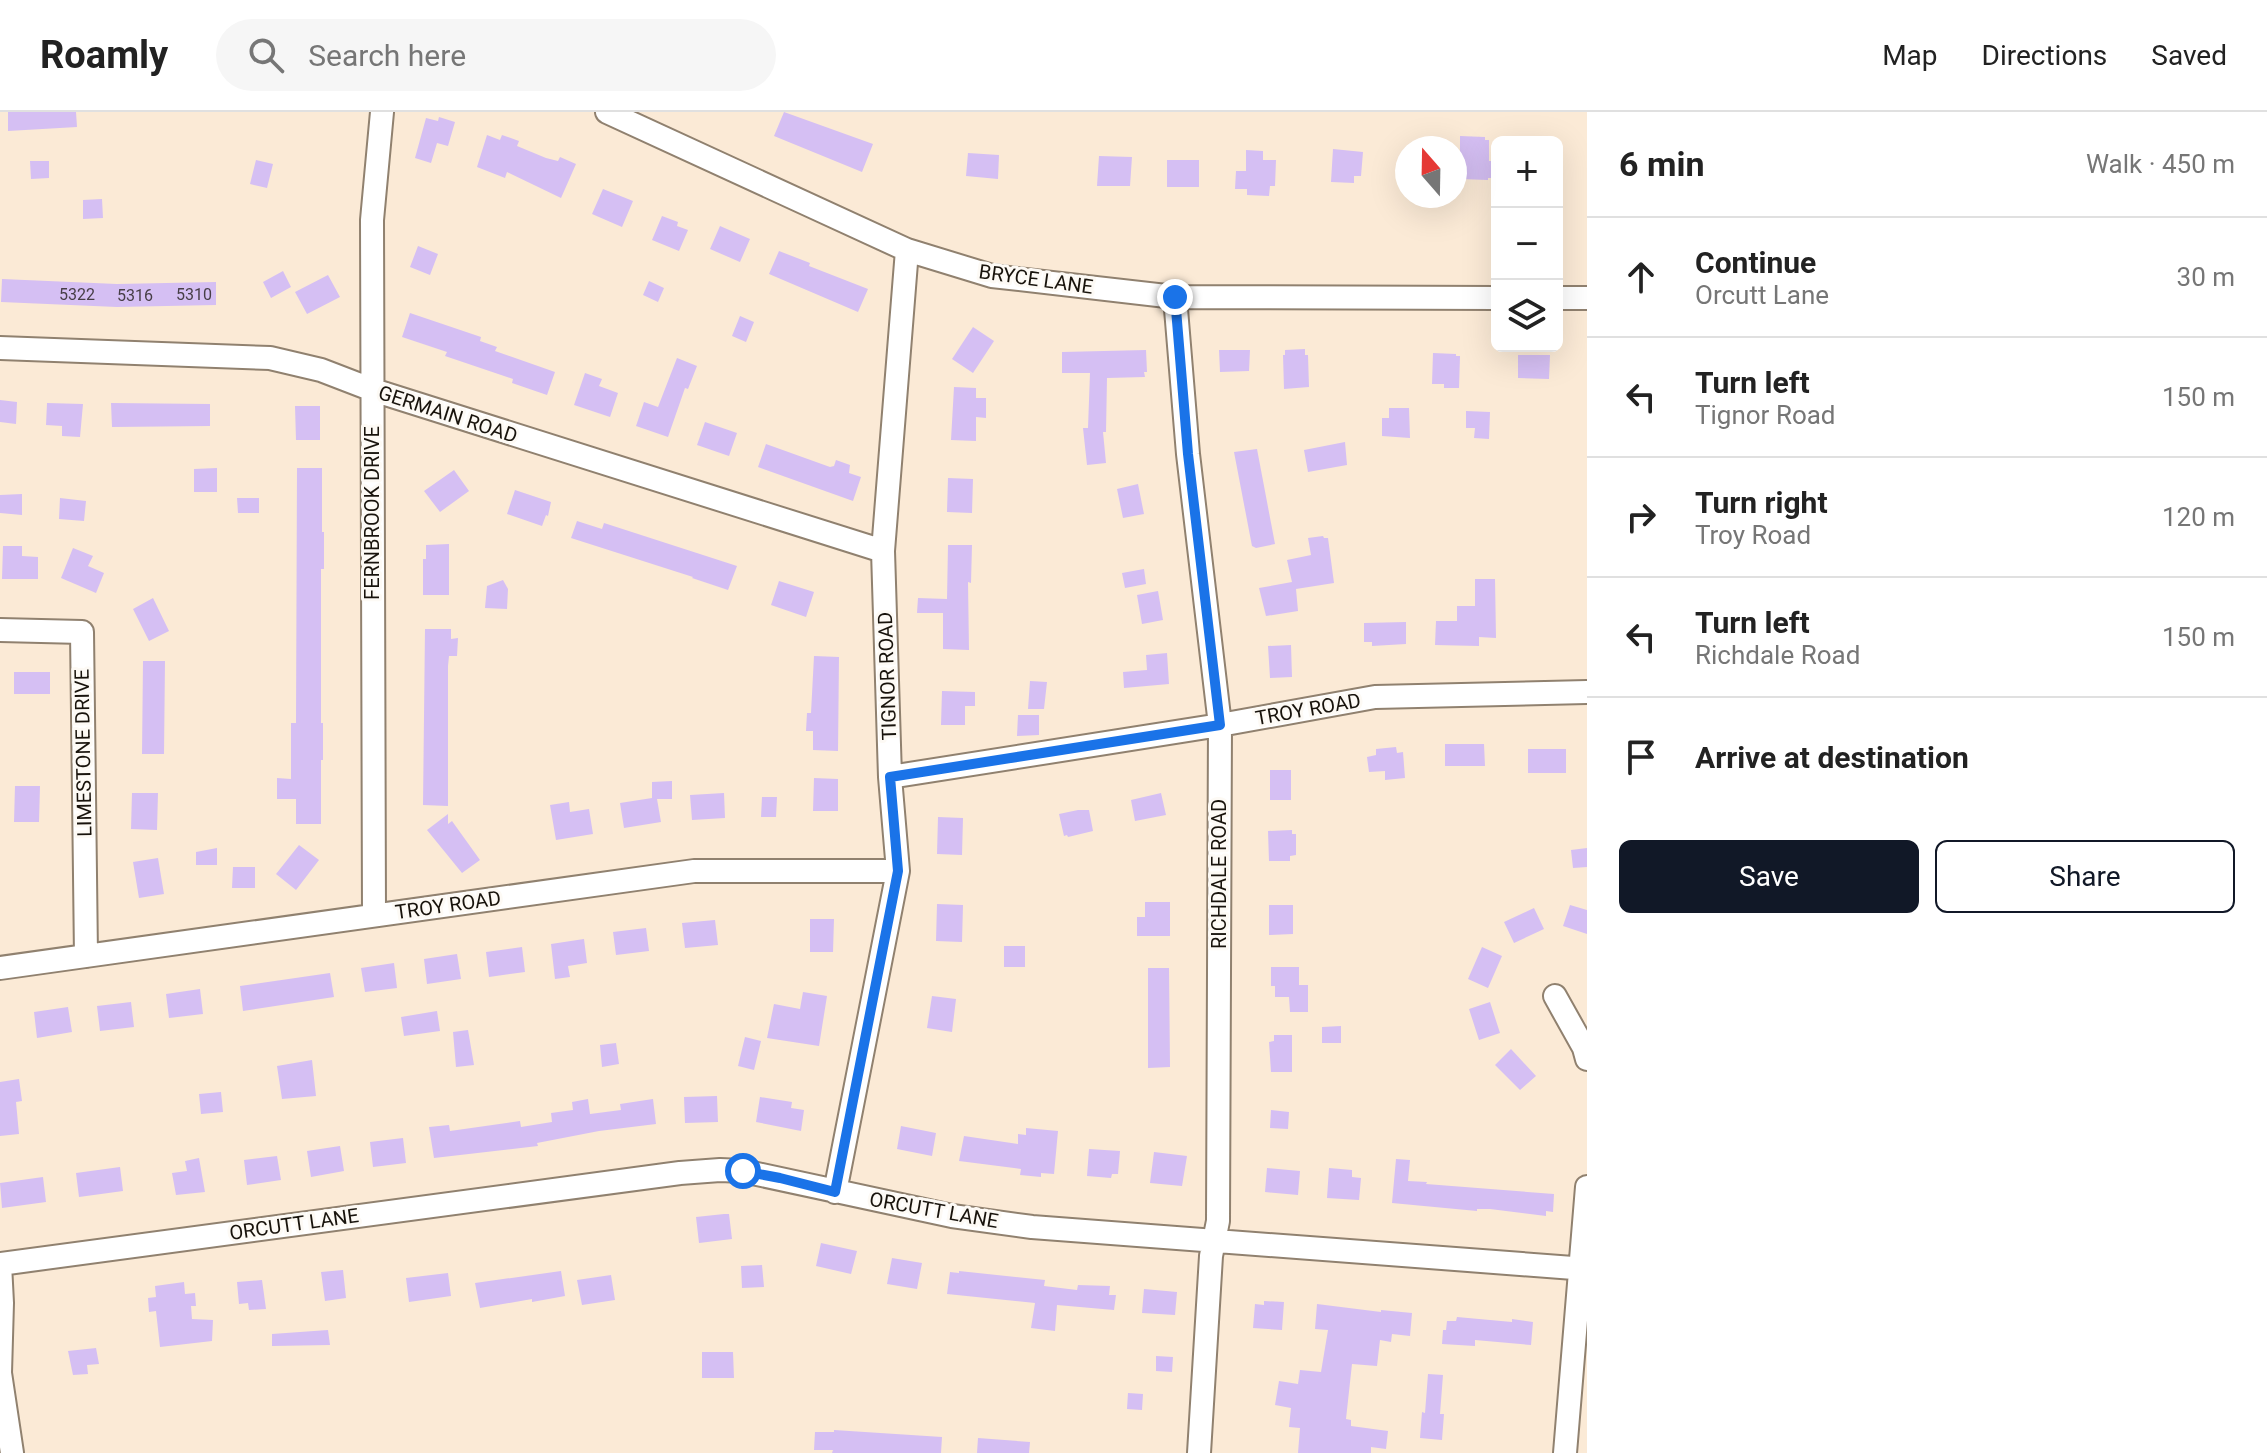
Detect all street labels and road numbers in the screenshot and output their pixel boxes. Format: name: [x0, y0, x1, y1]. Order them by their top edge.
street label: BRYCE LANE: [977, 259, 1095, 299]
street label: GERMAIN ROAD: [375, 380, 521, 448]
street label: FERNBROOK DRIVE: [360, 426, 384, 600]
street label: TIGNOR ROAD: [873, 611, 901, 741]
street label: LIMESTONE DRIVE: [70, 669, 96, 837]
street label: TROY ROAD: [1253, 688, 1363, 730]
street label: RICHDALE ROAD: [1207, 799, 1231, 949]
street label: TROY ROAD: [394, 886, 502, 924]
street label: ORCUTT LANE: [868, 1187, 1000, 1233]
street label: ORCUTT LANE: [228, 1203, 360, 1245]

